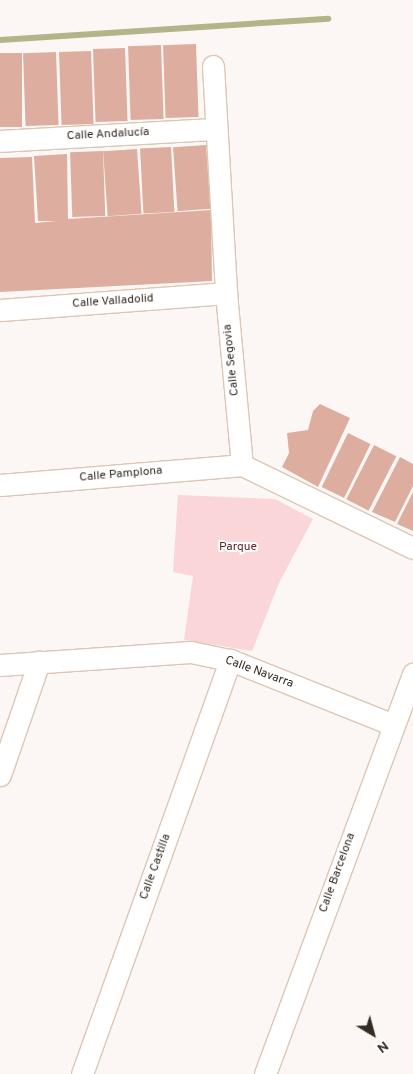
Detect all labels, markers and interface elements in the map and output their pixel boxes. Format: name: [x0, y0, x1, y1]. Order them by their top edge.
street label: Calle Andalucía: [66, 126, 150, 144]
street label: Calle Valladolid: [72, 292, 154, 312]
street label: Calle Segovia: [221, 323, 243, 397]
street label: Calle Pamplona: [79, 464, 163, 486]
park label: Parque: [219, 541, 257, 555]
street label: Calle Navarra: [223, 654, 295, 692]
street label: Calle Barcelona: [317, 831, 359, 915]
street label: Calle Castilla: [137, 832, 175, 902]
north arrow: [348, 1009, 398, 1059]
text: N: [373, 1037, 391, 1056]

